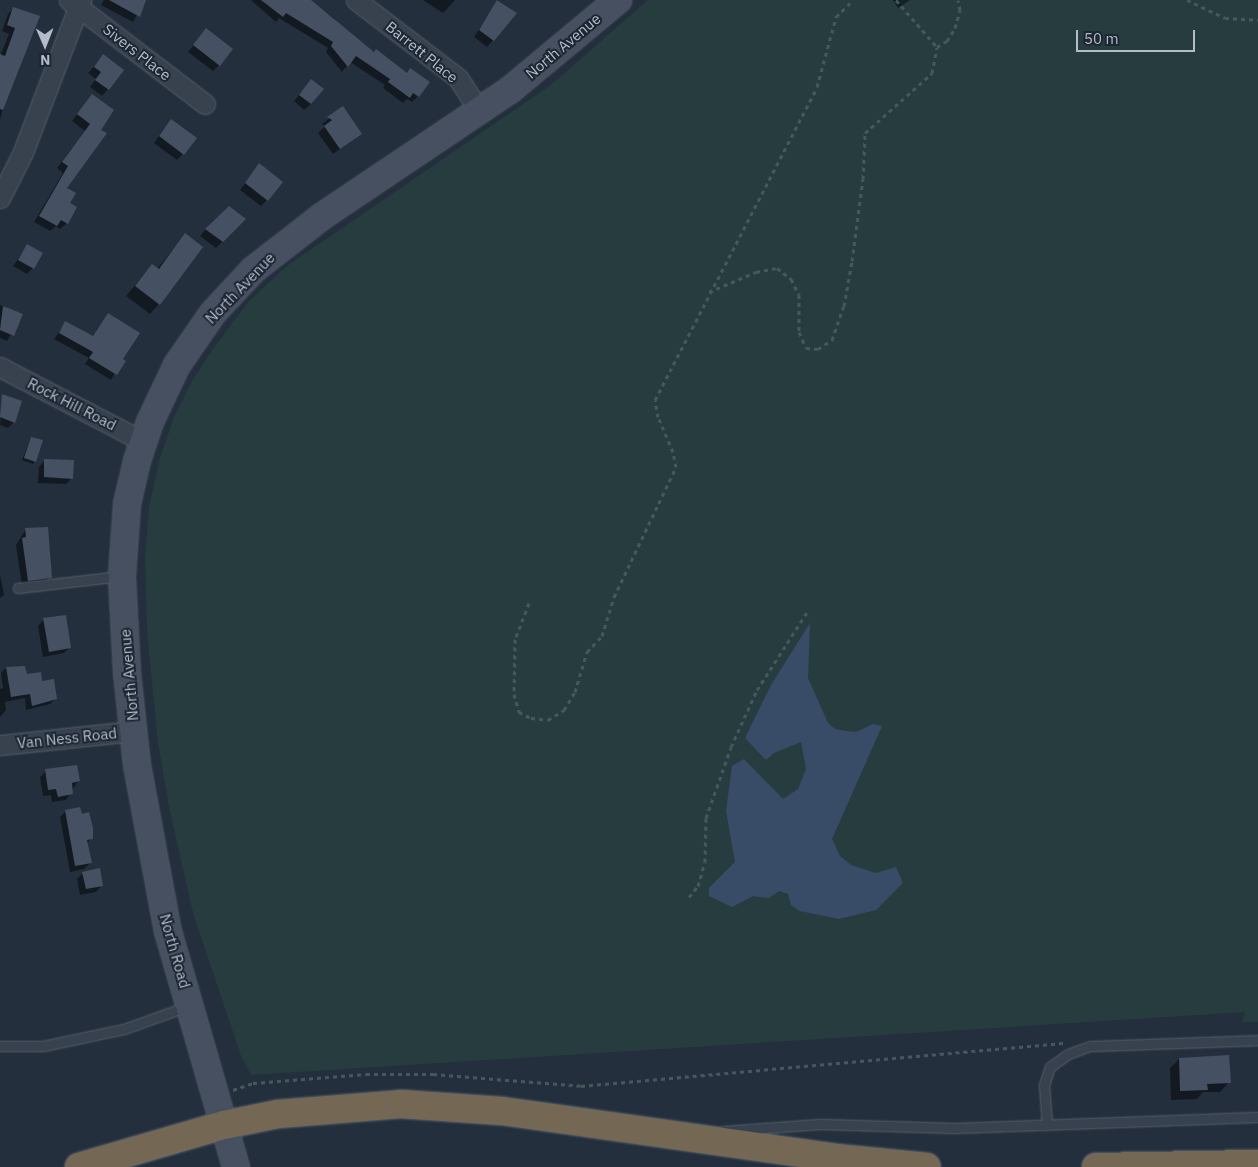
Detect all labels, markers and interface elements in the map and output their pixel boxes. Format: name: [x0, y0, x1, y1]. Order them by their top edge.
street label: North Avenue: [522, 10, 604, 82]
street label: Barrett Place: [382, 17, 462, 87]
north arrow: [20, 20, 70, 70]
street label: Sivers Place: [99, 20, 175, 84]
scale bar: [1078, 20, 1197, 52]
text: 50 m: [1084, 29, 1119, 48]
text: N: [40, 51, 50, 69]
street label: North Avenue: [202, 249, 278, 327]
street label: Rock Hill Road: [25, 374, 119, 434]
street label: North Avenue: [116, 628, 142, 722]
street label: Van Ness Road: [16, 724, 118, 752]
street label: North Road: [156, 912, 194, 990]

